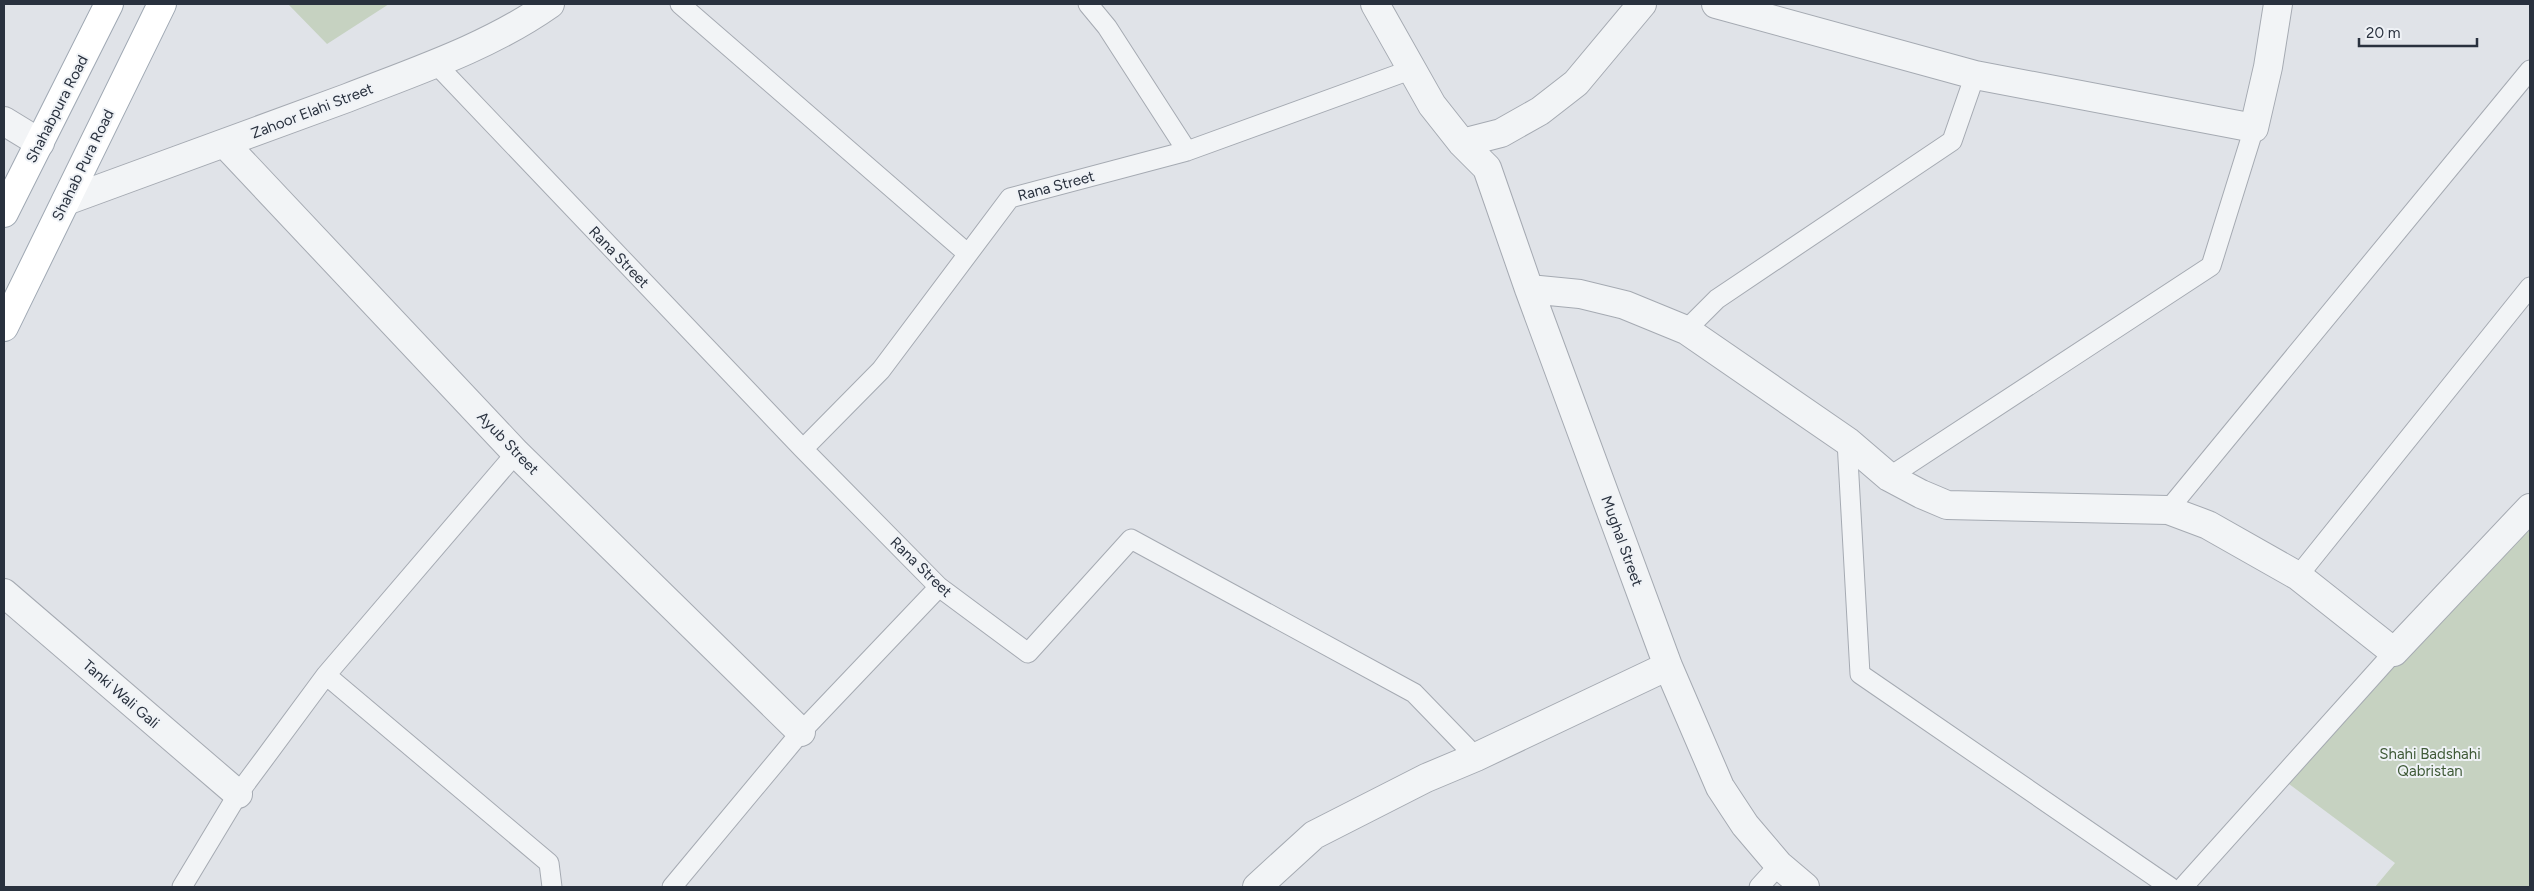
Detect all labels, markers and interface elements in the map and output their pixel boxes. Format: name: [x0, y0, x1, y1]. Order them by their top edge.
scale bar: [2359, 15, 2476, 47]
text: 20 m: [2366, 24, 2400, 42]
street label: Shahabpura Road: [22, 52, 92, 166]
street label: Zahoor Elahi Street: [248, 79, 376, 143]
street label: Shahab Pura Road: [48, 106, 118, 224]
street label: Rana Street: [1016, 167, 1097, 205]
street label: Rana Street: [585, 222, 653, 292]
street label: Ayub Street: [473, 408, 543, 479]
street label: Mughal Street: [1597, 493, 1647, 589]
street label: Rana Street: [886, 533, 956, 601]
street label: Tanki Wali Gali: [79, 656, 163, 732]
park label: Shahi Badshahi Qabristan: [2379, 745, 2481, 780]

